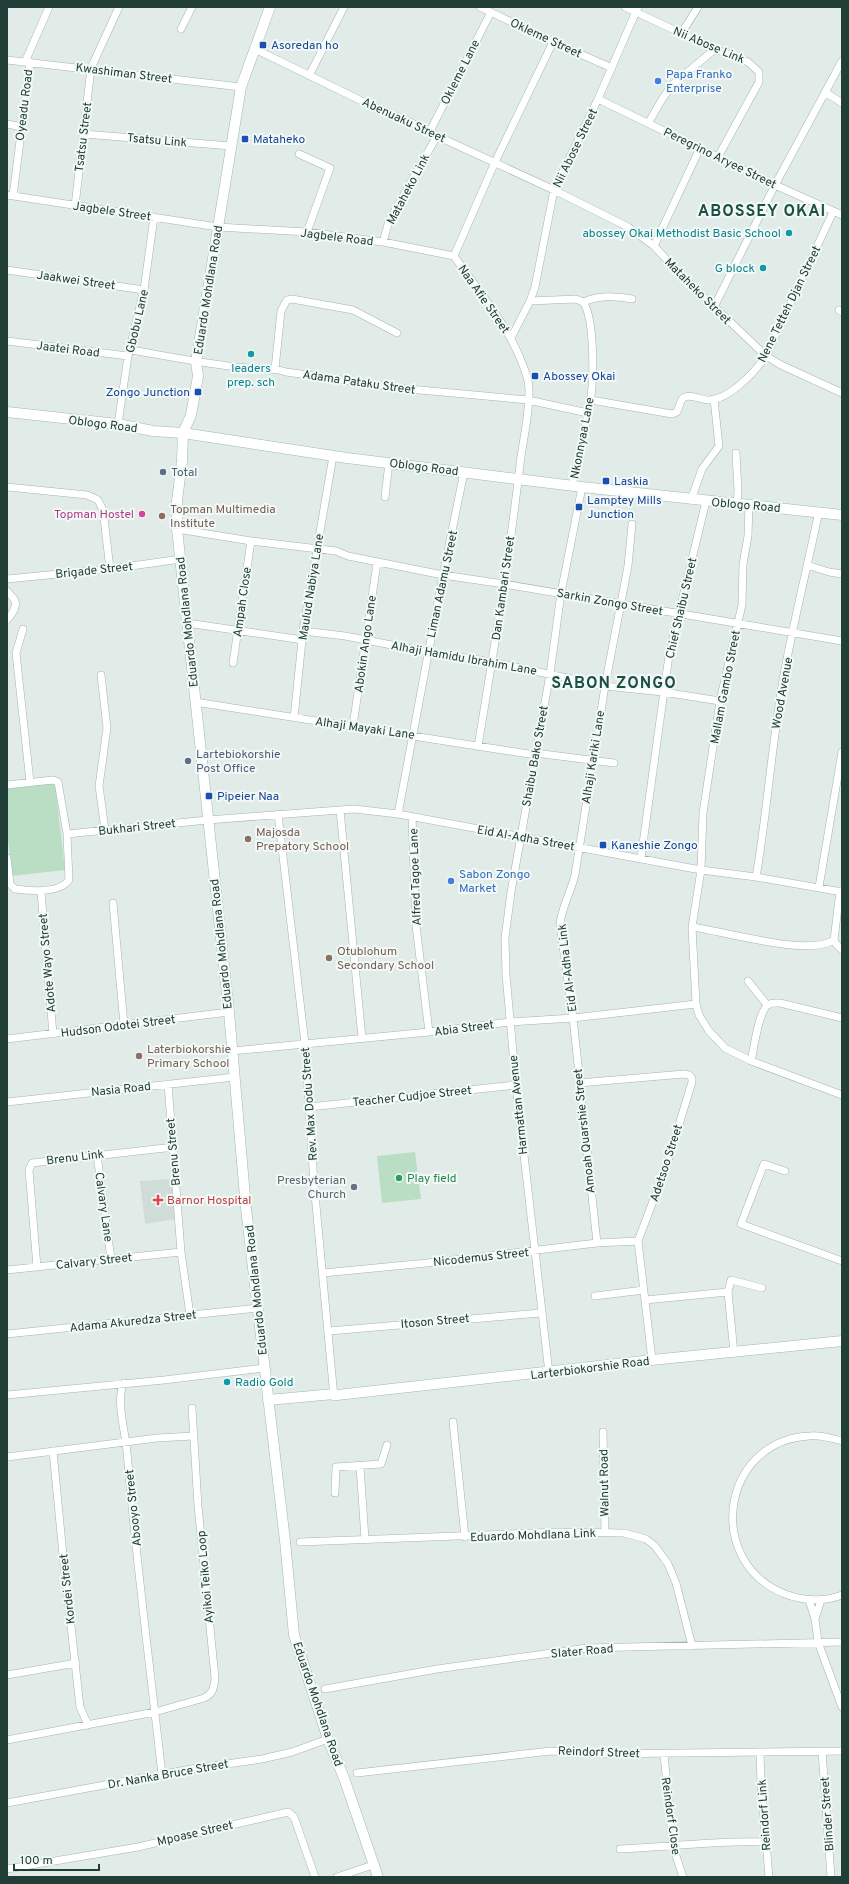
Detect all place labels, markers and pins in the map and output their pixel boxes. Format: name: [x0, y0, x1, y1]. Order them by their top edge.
place label: Asoredan ho: [271, 38, 339, 54]
marker: Asoredan ho: [258, 40, 268, 50]
place label: Papa Franko Enterprise: [666, 67, 732, 97]
marker: Papa Franko Enterprise: [653, 76, 663, 86]
place label: Mataheko: [253, 132, 306, 148]
marker: Mataheko: [240, 134, 250, 144]
place label: abossey Okai Methodist Basic School: [582, 226, 781, 242]
marker: abossey Okai Methodist Basic School: [784, 228, 794, 238]
place label: G block: [715, 261, 755, 277]
marker: G block: [758, 263, 768, 273]
marker: leaders prep. sch: [246, 349, 256, 359]
place label: leaders prep. sch: [227, 361, 275, 391]
place label: Abossey Okai: [543, 369, 615, 385]
marker: Abossey Okai: [530, 371, 540, 381]
place label: Zongo Junction: [106, 385, 190, 401]
marker: Zongo Junction: [193, 387, 203, 397]
place label: Total: [171, 465, 197, 481]
marker: Total: [158, 467, 168, 477]
place label: Laskia: [614, 474, 648, 490]
marker: Laskia: [601, 476, 611, 486]
place label: Lamptey Mills Junction: [587, 493, 662, 523]
place label: Topman Multimedia Institute: [170, 502, 276, 532]
marker: Lamptey Mills Junction: [574, 502, 584, 512]
place label: Topman Hostel: [54, 507, 134, 523]
marker: Topman Hostel: [137, 509, 147, 519]
marker: Topman Multimedia Institute: [157, 511, 167, 521]
place label: Lartebiokorshie Post Office: [196, 747, 280, 777]
marker: Lartebiokorshie Post Office: [183, 756, 193, 766]
place label: Pipeier Naa: [217, 789, 279, 805]
marker: Pipeier Naa: [204, 791, 214, 801]
place label: Majosda Prepatory School: [256, 825, 349, 855]
marker: Majosda Prepatory School: [243, 834, 253, 844]
place label: Kaneshie Zongo: [611, 838, 698, 854]
marker: Kaneshie Zongo: [598, 840, 608, 850]
place label: Sabon Zongo Market: [459, 867, 530, 897]
marker: Sabon Zongo Market: [446, 876, 456, 886]
place label: Otublohum Secondary School: [337, 944, 434, 974]
marker: Otublohum Secondary School: [324, 953, 334, 963]
place label: Laterbiokorshie Primary School: [147, 1042, 231, 1072]
marker: Laterbiokorshie Primary School: [134, 1051, 144, 1061]
place label: Play field: [407, 1171, 457, 1187]
place label: Presbyterian Church: [277, 1173, 346, 1203]
marker: Play field: [394, 1173, 404, 1183]
marker: Presbyterian Church: [349, 1182, 359, 1192]
place label: Barnor Hospital: [167, 1193, 251, 1209]
marker: Barnor Hospital: [152, 1194, 164, 1206]
place label: Radio Gold: [235, 1375, 294, 1391]
marker: Radio Gold: [222, 1377, 232, 1387]

